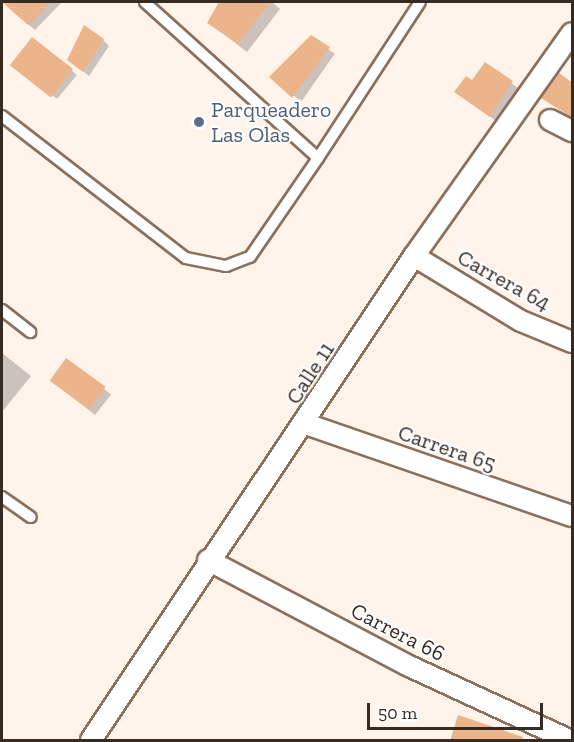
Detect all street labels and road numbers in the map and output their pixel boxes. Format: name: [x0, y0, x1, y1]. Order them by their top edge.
street label: Carrera 64: [453, 244, 555, 316]
street label: Calle 11: [280, 337, 340, 409]
street label: Carrera 65: [395, 419, 499, 477]
street label: Carrera 66: [347, 597, 449, 667]

